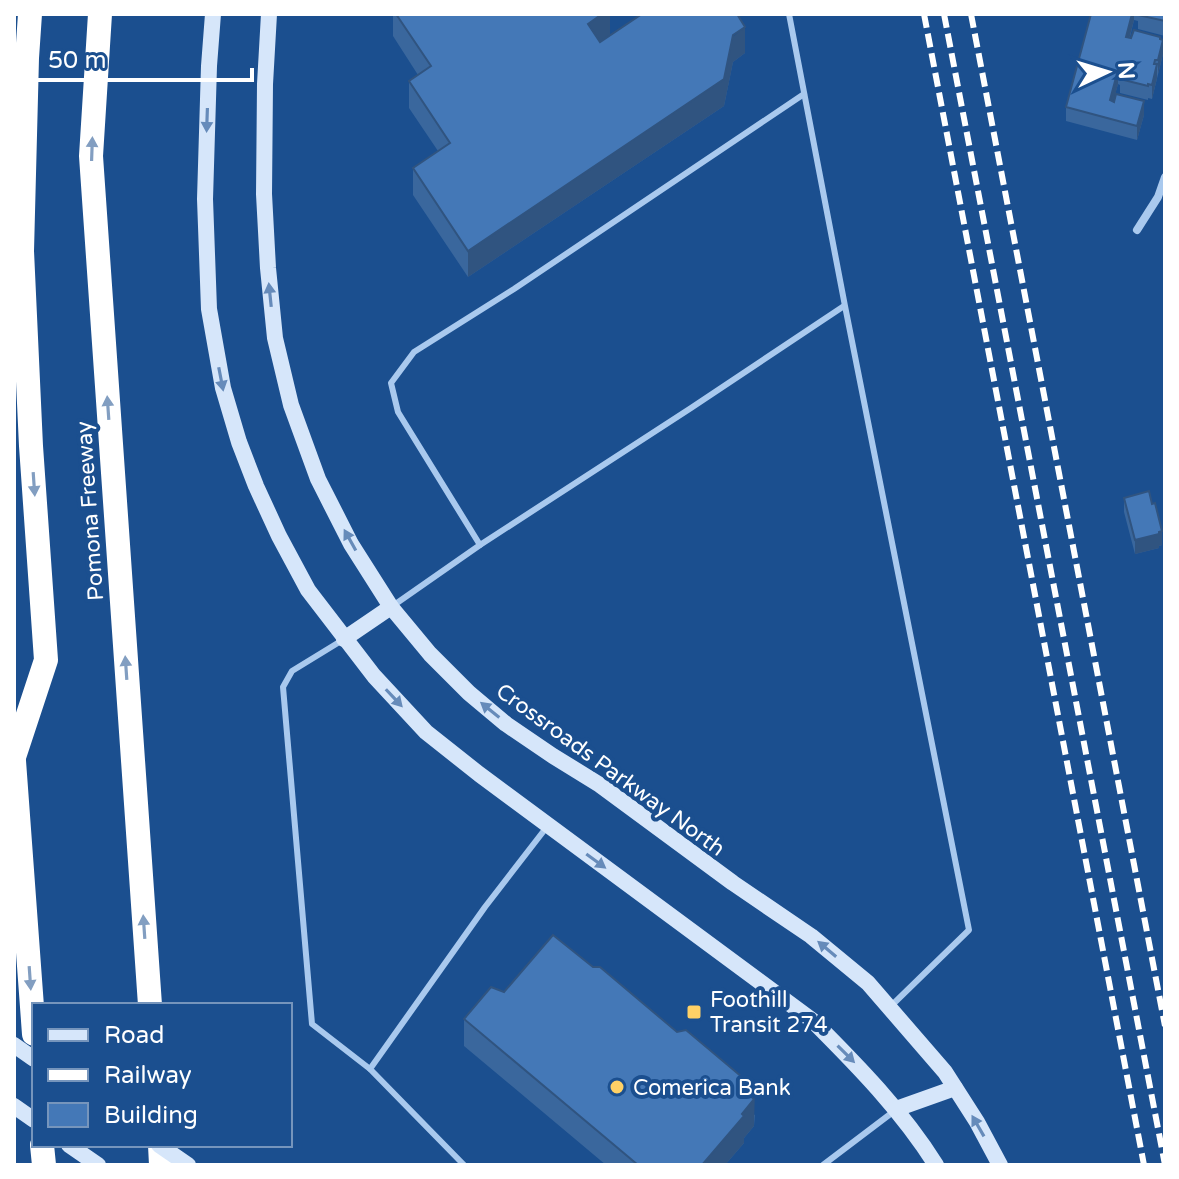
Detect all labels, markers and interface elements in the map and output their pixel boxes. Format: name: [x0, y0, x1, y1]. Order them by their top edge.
scale bar: [36, 32, 252, 82]
north arrow: [1067, 32, 1147, 112]
text: 50 m: [48, 46, 106, 75]
text: N: [1112, 61, 1140, 80]
one-way arrow: [201, 108, 214, 133]
one-way arrow: [85, 136, 98, 161]
one-way arrow: [264, 282, 277, 307]
one-way arrow: [216, 366, 228, 391]
one-way arrow: [101, 395, 114, 420]
street label: Pomona Freeway: [71, 420, 109, 602]
one-way arrow: [28, 471, 41, 496]
one-way arrow: [343, 529, 357, 551]
one-way arrow: [119, 655, 132, 680]
street label: Crossroads Parkway North: [491, 678, 730, 862]
one-way arrow: [385, 688, 403, 707]
one-way arrow: [480, 702, 500, 719]
one-way arrow: [586, 852, 607, 868]
one-way arrow: [137, 914, 150, 939]
one-way arrow: [817, 941, 837, 958]
one-way arrow: [24, 966, 37, 991]
place label: Foothill Transit 274: [710, 987, 828, 1038]
legend: [32, 1003, 292, 1147]
marker: Foothill Transit 274: [685, 1003, 703, 1021]
text: Road: [104, 1021, 164, 1050]
one-way arrow: [836, 1044, 855, 1063]
text: Railway: [104, 1061, 192, 1090]
place label: Comerica Bank: [633, 1075, 791, 1101]
marker: Comerica Bank: [608, 1078, 626, 1096]
text: Building: [104, 1101, 198, 1130]
one-way arrow: [971, 1115, 985, 1137]

